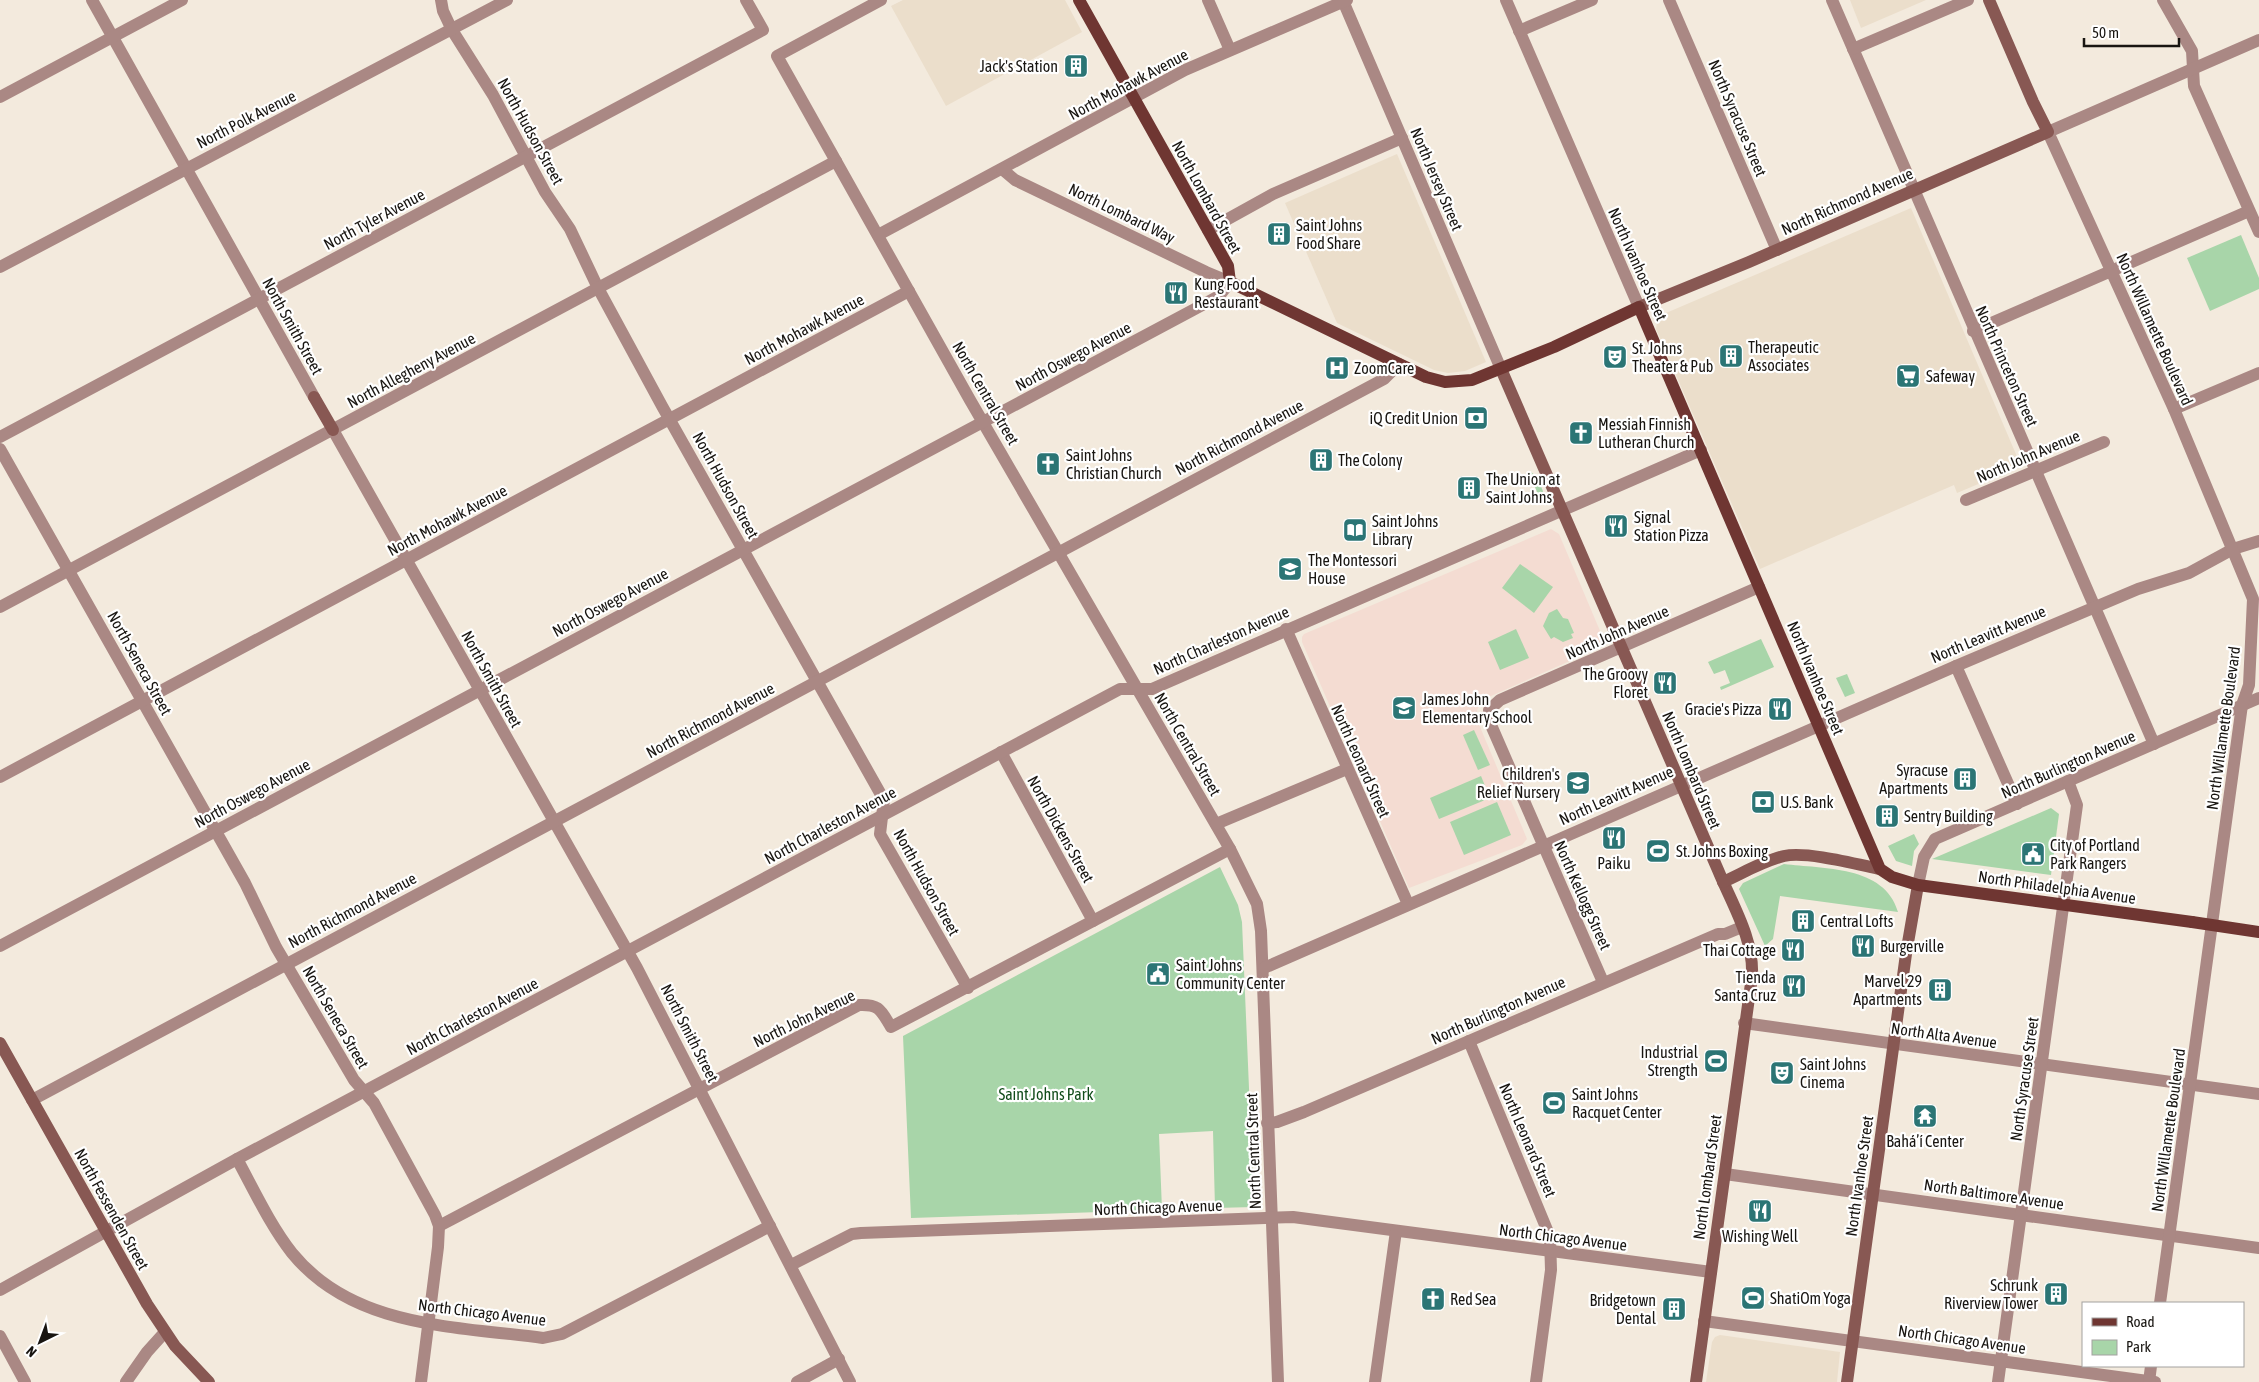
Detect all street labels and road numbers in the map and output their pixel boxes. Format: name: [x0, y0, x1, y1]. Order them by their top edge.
street label: North Mohawk Avenue: [1065, 45, 1191, 123]
street label: North Syracuse Street: [1704, 57, 1771, 180]
street label: North Hudson Street: [494, 75, 568, 188]
street label: North Polk Avenue: [193, 86, 299, 152]
street label: North Jersey Street: [1406, 125, 1467, 234]
street label: North Lombard Street: [1169, 138, 1246, 257]
street label: North Richmond Avenue: [1778, 164, 1916, 238]
street label: North Lombard Way: [1065, 179, 1178, 248]
street label: North Tyler Avenue: [321, 185, 428, 254]
street label: North Ivanhoe Street: [1605, 205, 1671, 324]
street label: North Willamette Boulevard: [2113, 250, 2197, 408]
street label: North Smith Street: [259, 275, 327, 378]
street label: North Mohawk Avenue: [741, 290, 867, 368]
street label: North Princeton Street: [1972, 303, 2042, 430]
street label: North Oswego Avenue: [1012, 318, 1134, 395]
street label: North Allegheny Avenue: [344, 329, 478, 412]
street label: North Central Street: [949, 338, 1023, 448]
street label: North Richmond Avenue: [1172, 396, 1306, 478]
street label: North John Avenue: [1974, 426, 2082, 486]
street label: North Hudson Street: [689, 429, 763, 542]
street label: North Mohawk Avenue: [384, 481, 510, 559]
street label: North Oswego Avenue: [549, 564, 671, 641]
street label: North John Avenue: [1563, 601, 1671, 663]
street label: North Charleston Avenue: [1150, 602, 1292, 678]
street label: North Leavitt Avenue: [1928, 602, 2048, 666]
street label: North Seneca Street: [104, 608, 176, 718]
street label: North Ivanhoe Street: [1784, 618, 1848, 738]
street label: North Smith Street: [458, 628, 526, 731]
street label: North Willamette Boulevard: [2203, 645, 2243, 811]
street label: North Richmond Avenue: [643, 679, 777, 761]
street label: North Central Street: [1151, 689, 1225, 799]
street label: North Leonard Street: [1328, 702, 1394, 821]
street label: North Lombard Street: [1659, 709, 1725, 832]
street label: North Burlington Avenue: [1998, 726, 2138, 803]
street label: North Oswego Avenue: [191, 755, 313, 832]
street label: North Leavitt Avenue: [1556, 762, 1676, 828]
street label: North Dickens Street: [1024, 772, 1098, 886]
street label: North Charleston Avenue: [761, 783, 899, 867]
street label: North Hudson Street: [890, 826, 964, 939]
street label: North Kellogg Street: [1550, 838, 1615, 953]
street label: North Philadelphia Avenue: [1977, 867, 2137, 908]
street label: North Richmond Avenue: [285, 869, 419, 951]
street label: North Seneca Street: [299, 962, 373, 1072]
street label: North Burlington Avenue: [1428, 972, 1568, 1049]
street label: North Charleston Avenue: [403, 974, 541, 1058]
street label: North Smith Street: [658, 981, 723, 1085]
street label: North John Avenue: [750, 986, 858, 1050]
street label: North Syracuse Street: [2006, 1016, 2043, 1142]
street label: North Alta Avenue: [1890, 1019, 1998, 1051]
street label: North Willamette Boulevard: [2148, 1047, 2188, 1213]
street label: North Leonard Street: [1496, 1080, 1560, 1200]
street label: North Central Street: [1242, 1092, 1264, 1209]
street label: North Lombard Street: [1689, 1113, 1725, 1241]
street label: North Ivanhoe Street: [1842, 1114, 1876, 1237]
street label: North Fessenden Street: [71, 1145, 153, 1273]
street label: North Baltimore Avenue: [1923, 1175, 2065, 1213]
street label: North Chicago Avenue: [1093, 1196, 1223, 1219]
street label: North Chicago Avenue: [1498, 1220, 1628, 1255]
street label: North Chicago Avenue: [417, 1295, 547, 1330]
street label: North Chicago Avenue: [1897, 1321, 2027, 1358]

